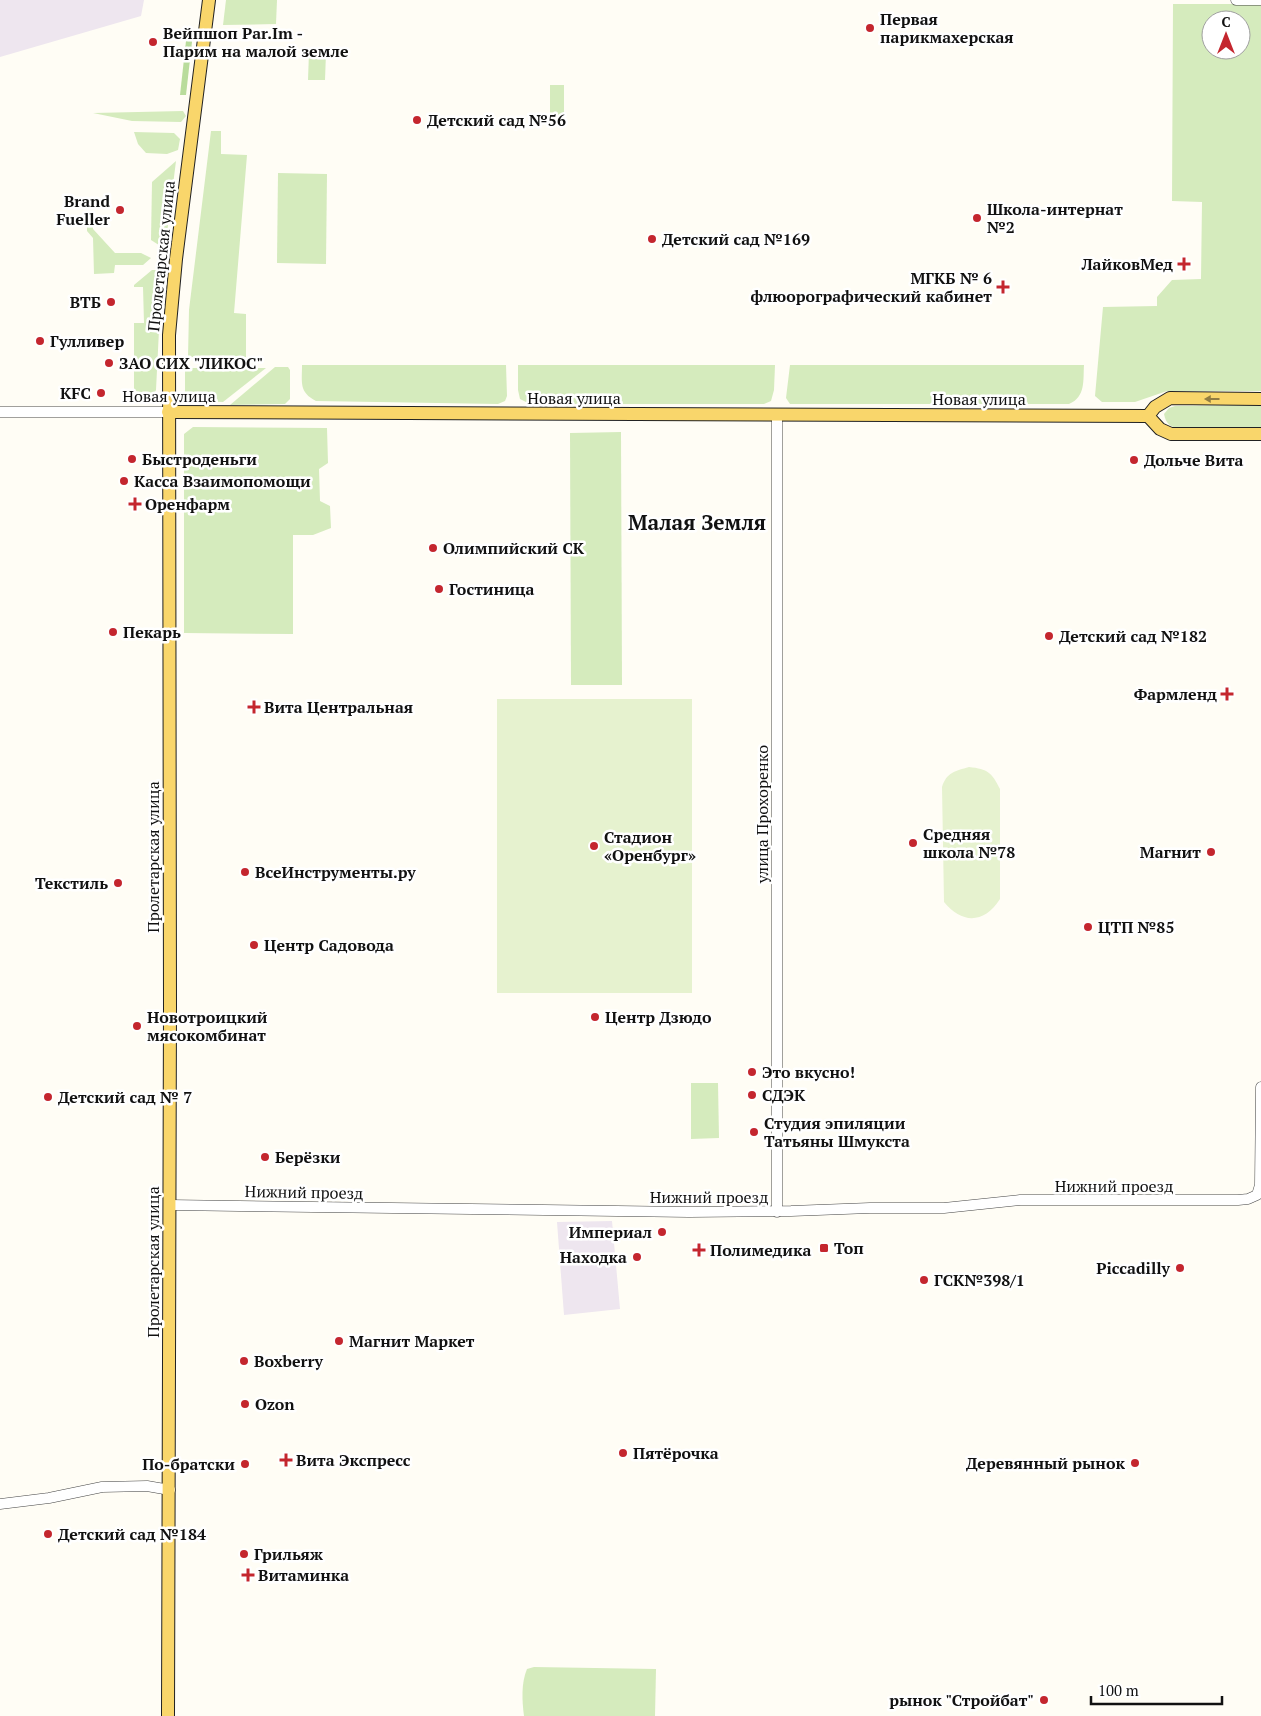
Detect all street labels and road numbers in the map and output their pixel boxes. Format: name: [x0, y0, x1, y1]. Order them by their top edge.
street label: Пролетарская улица: [142, 180, 180, 332]
street label: Новая улица: [122, 385, 216, 407]
street label: Новая улица: [527, 387, 621, 409]
street label: Новая улица: [932, 388, 1026, 410]
street label: улица Прохоренко: [751, 745, 773, 884]
street label: Пролетарская улица: [142, 781, 164, 933]
street label: Нижний проезд: [1055, 1175, 1173, 1197]
street label: Нижний проезд: [244, 1180, 364, 1204]
street label: Пролетарская улица: [142, 1186, 164, 1338]
street label: Нижний проезд: [650, 1186, 768, 1208]

